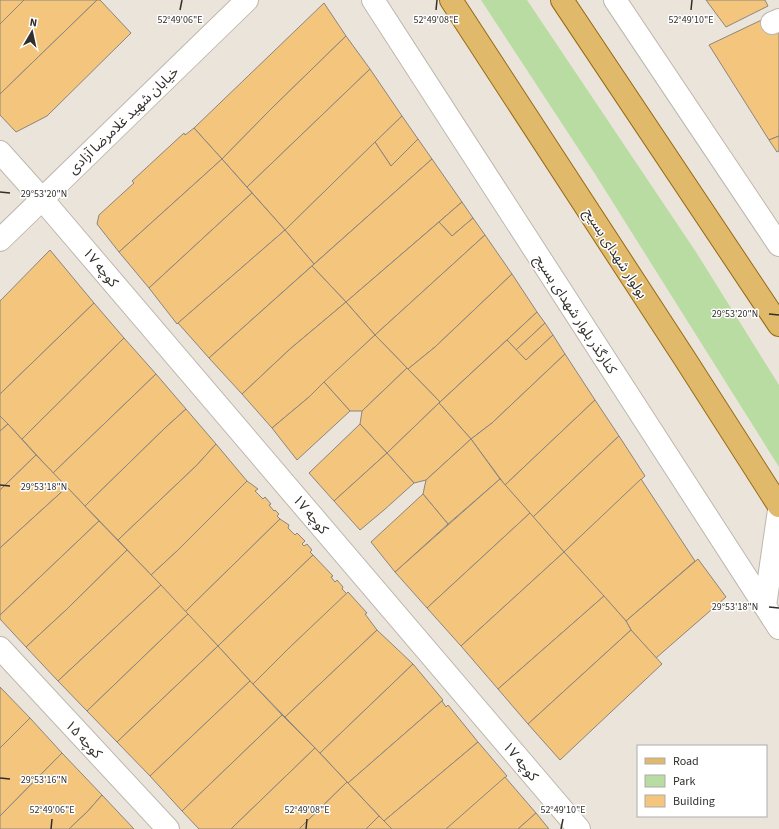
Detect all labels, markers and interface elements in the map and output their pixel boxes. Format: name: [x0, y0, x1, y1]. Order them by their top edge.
north arrow: [12, 12, 52, 52]
text: 52°49'06"E: [157, 13, 203, 27]
text: 52°49'08"E: [413, 13, 459, 27]
text: 52°49'10"E: [668, 13, 714, 27]
text: N: [29, 15, 38, 31]
street label: خیابان شهید غلامرضا آزادی: [64, 62, 184, 179]
text: 29°53'20"N: [21, 187, 67, 201]
street label: بولوار شهدای بسیج: [578, 204, 652, 303]
street label: کوچه ۱۷: [78, 243, 123, 292]
street label: کنارگذر بلوار شهدای بسیج: [529, 251, 621, 378]
text: 29°53'20"N: [712, 307, 758, 321]
text: 29°53'18"N: [21, 480, 67, 494]
street label: کوچه ۱۷: [288, 490, 333, 539]
text: 29°53'18"N: [712, 600, 758, 614]
street label: کوچه ۱۵: [60, 716, 107, 764]
street label: کوچه ۱۷: [498, 737, 543, 786]
legend: [637, 745, 767, 817]
text: Road: [673, 753, 699, 770]
text: 29°53'16"N: [21, 773, 67, 787]
text: Park: [673, 773, 695, 790]
text: Building: [673, 793, 715, 810]
text: 52°49'06"E: [29, 803, 75, 817]
text: 52°49'08"E: [284, 803, 330, 817]
text: 52°49'10"E: [540, 803, 586, 817]

